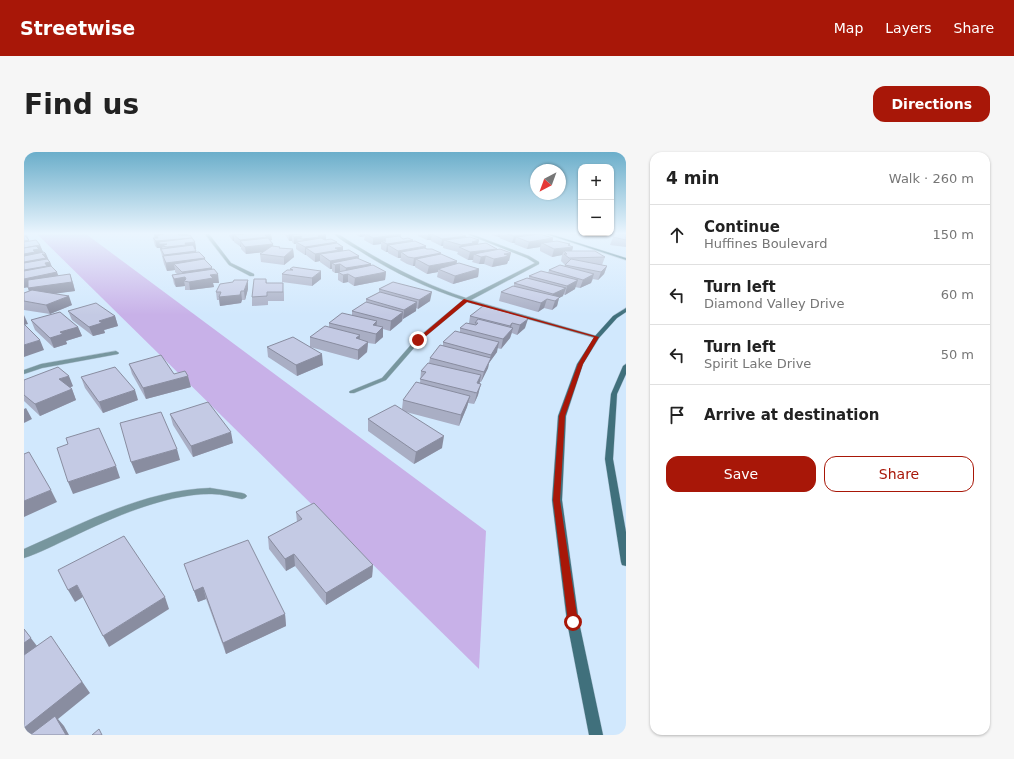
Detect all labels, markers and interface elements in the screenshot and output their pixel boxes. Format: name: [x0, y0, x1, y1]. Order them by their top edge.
text: Streetwise: [20, 17, 135, 39]
text: Map: [834, 20, 863, 36]
text: Layers: [885, 20, 932, 36]
text: Share: [954, 20, 994, 36]
button: Directions: [873, 86, 990, 122]
text: Find us: [24, 88, 139, 121]
north arrow: [530, 164, 566, 200]
map controls: [578, 164, 614, 236]
button: +: [578, 164, 614, 200]
text: 4 min: [666, 168, 719, 188]
text: Walk · 260 m: [889, 171, 974, 186]
button: −: [578, 200, 614, 236]
text: Continue: [704, 218, 780, 236]
icon: ahead: [666, 224, 688, 246]
text: 150 m: [932, 227, 974, 242]
text: Huffines Boulevard: [704, 236, 827, 251]
text: Turn left: [704, 278, 776, 296]
icon: left: [666, 284, 688, 306]
text: 60 m: [941, 287, 974, 302]
text: Diamond Valley Drive: [704, 296, 844, 311]
route end: [409, 331, 427, 349]
text: Turn left: [704, 338, 776, 356]
icon: left: [666, 344, 688, 366]
text: 50 m: [941, 347, 974, 362]
text: Spirit Lake Drive: [704, 356, 811, 371]
icon: arrive: [666, 404, 688, 426]
text: Arrive at destination: [704, 406, 879, 424]
button: Save: [666, 456, 816, 492]
button: Share: [824, 456, 974, 492]
route start: [564, 613, 582, 631]

